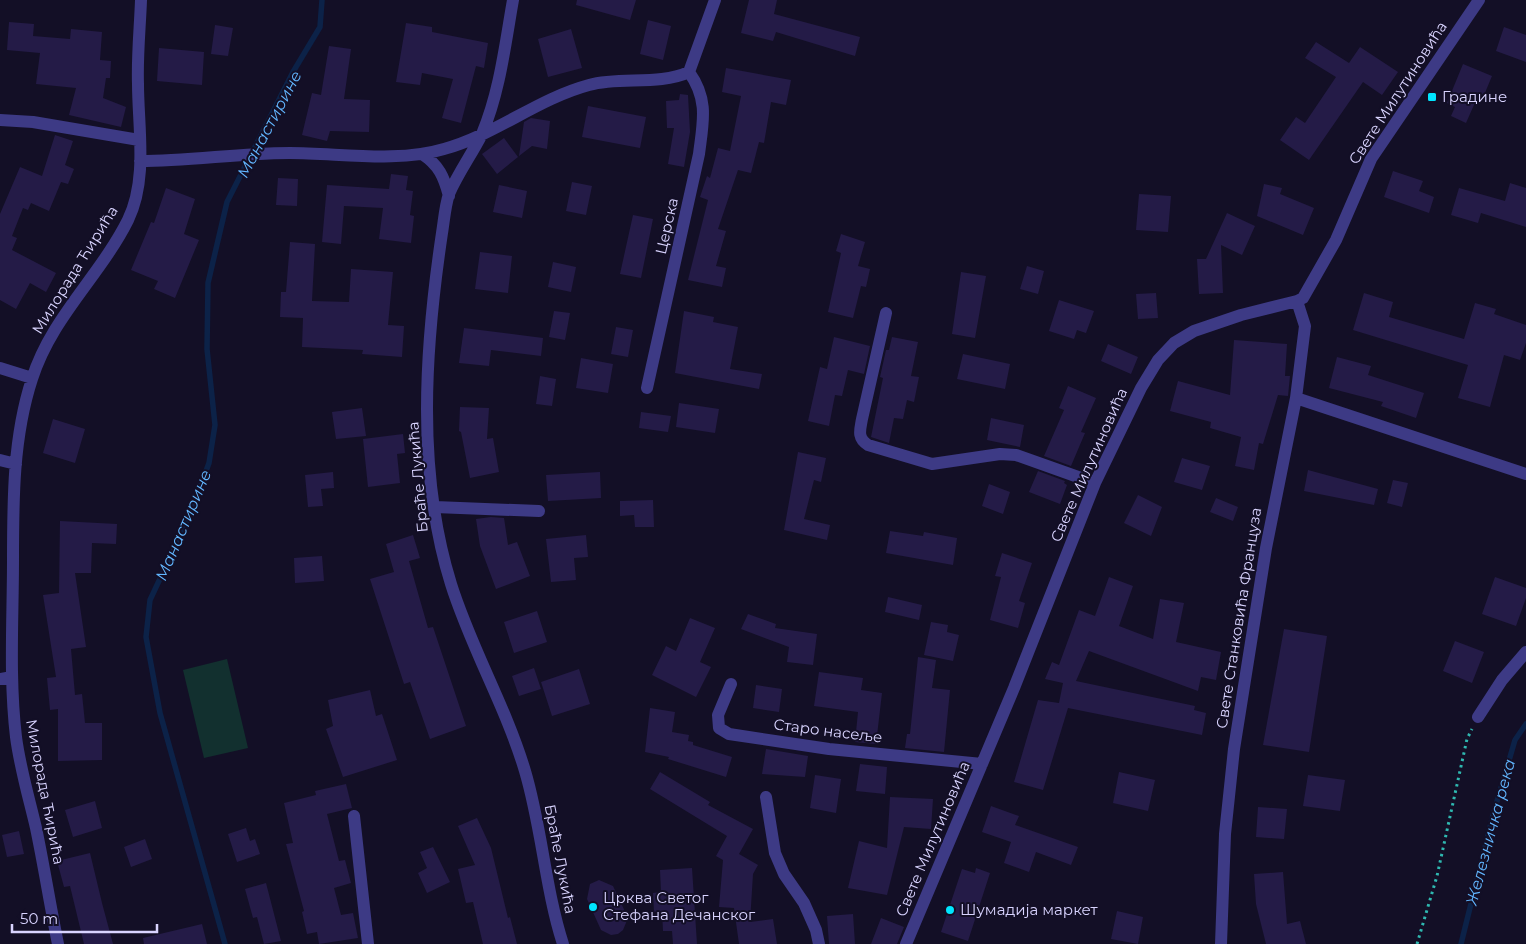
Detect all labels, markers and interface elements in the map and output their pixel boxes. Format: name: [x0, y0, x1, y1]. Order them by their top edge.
street label: Свете Милутиновића: [1344, 18, 1451, 168]
water label: Манастирине: [233, 67, 306, 181]
place label: Градине: [1442, 87, 1507, 106]
marker: Градине: [1426, 91, 1438, 103]
street label: Церска: [651, 196, 682, 256]
street label: Милорада Ћирића: [27, 202, 122, 337]
street label: Свете Милутиновића: [1046, 385, 1131, 545]
street label: Браће Лукића: [403, 421, 432, 533]
water label: Манастирине: [152, 467, 215, 584]
street label: Свете Станковића Француза: [1212, 506, 1265, 730]
street label: Старо насеље: [773, 714, 884, 747]
street label: Милорада Ћирића: [22, 718, 69, 866]
water label: Железничка река: [1462, 757, 1519, 908]
street label: Свете Милутиновића: [891, 758, 974, 919]
street label: Браће Лукића: [541, 803, 580, 915]
place label: Црква Светог Стефана Дечанског: [603, 888, 756, 924]
place label: Шумадија маркет: [960, 900, 1099, 919]
marker: Црква Светог Стефана Дечанског: [587, 901, 599, 913]
scale bar: [12, 902, 158, 934]
marker: Шумадија маркет: [944, 904, 956, 916]
text: 50 m: [20, 909, 58, 928]

